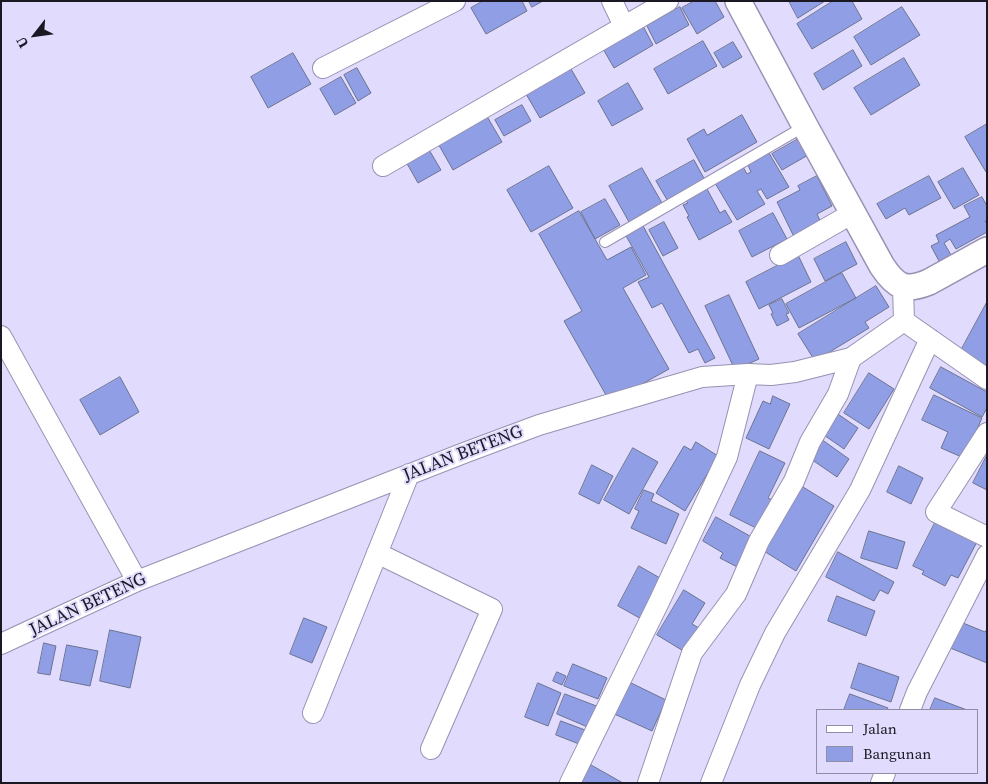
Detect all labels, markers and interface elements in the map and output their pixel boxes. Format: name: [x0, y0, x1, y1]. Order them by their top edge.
north arrow: [10, 10, 60, 60]
text: U: [11, 33, 33, 52]
street label: JALAN BETENG: [400, 421, 526, 487]
street label: JALAN BETENG: [26, 569, 150, 641]
legend: [816, 709, 978, 774]
text: Jalan: [863, 718, 897, 739]
text: Bangunan: [863, 743, 931, 764]

